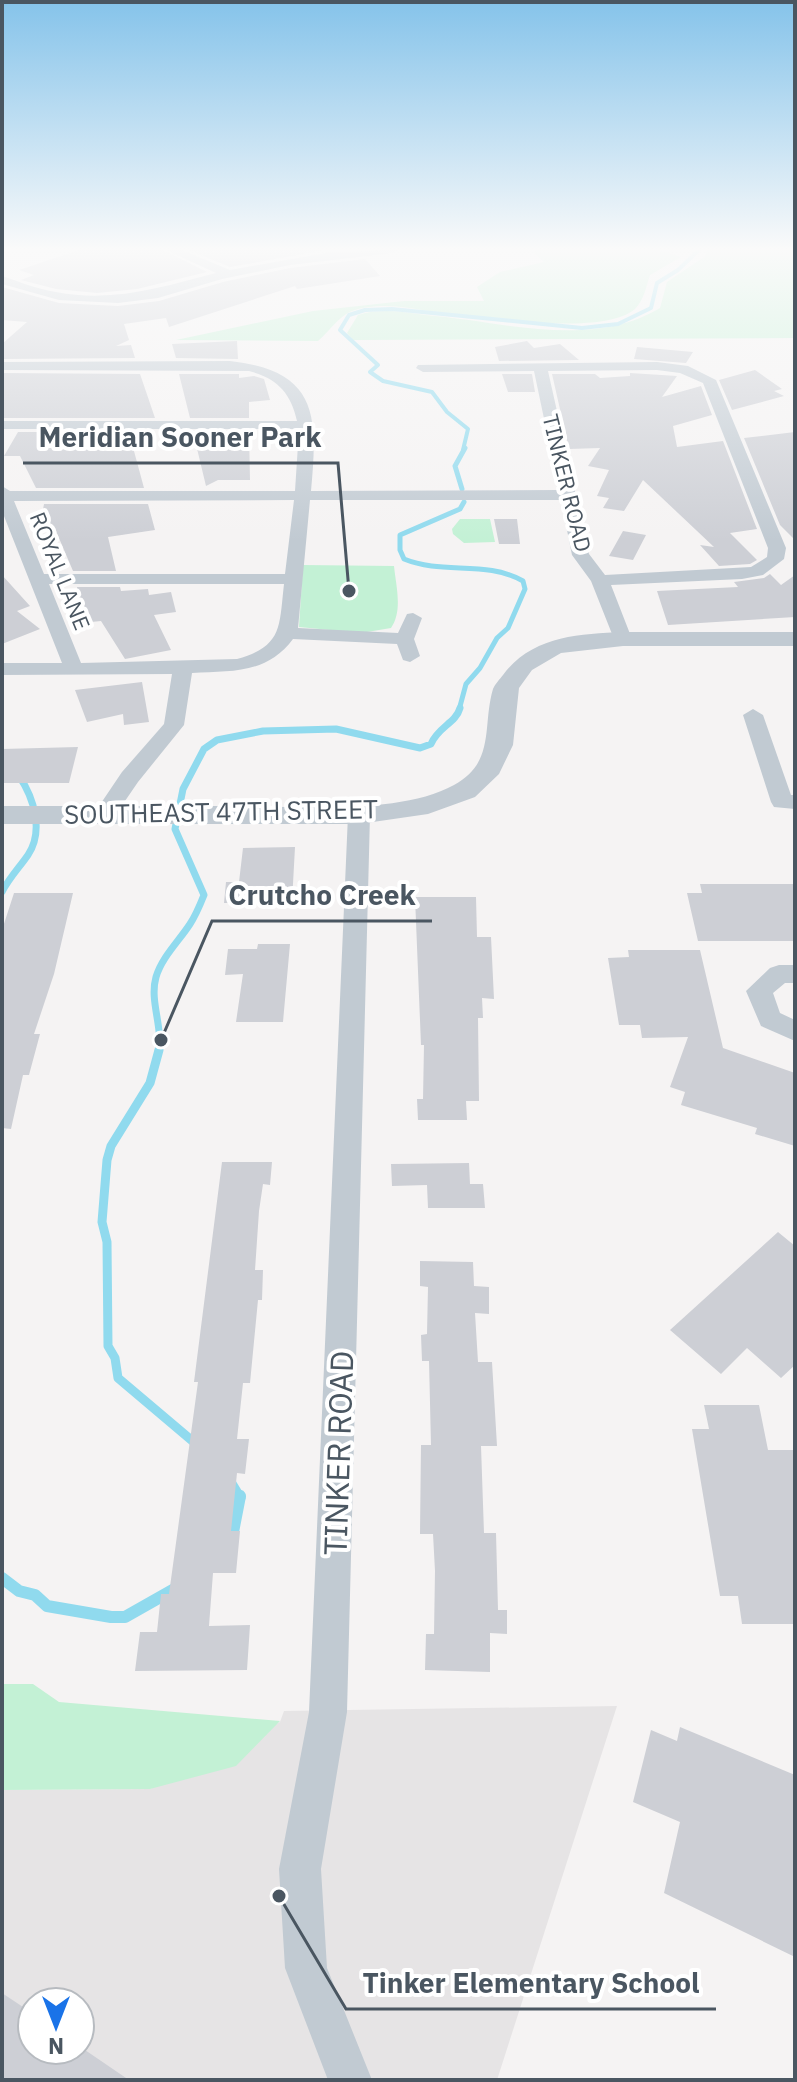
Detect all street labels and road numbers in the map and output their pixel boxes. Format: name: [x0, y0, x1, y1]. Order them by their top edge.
street label: TINKER ROAD: [536, 411, 599, 555]
street label: ROYAL LANE: [24, 507, 97, 634]
street label: SOUTHEAST 47TH STREET: [64, 791, 378, 831]
street label: TINKER ROAD: [313, 1350, 363, 1556]

